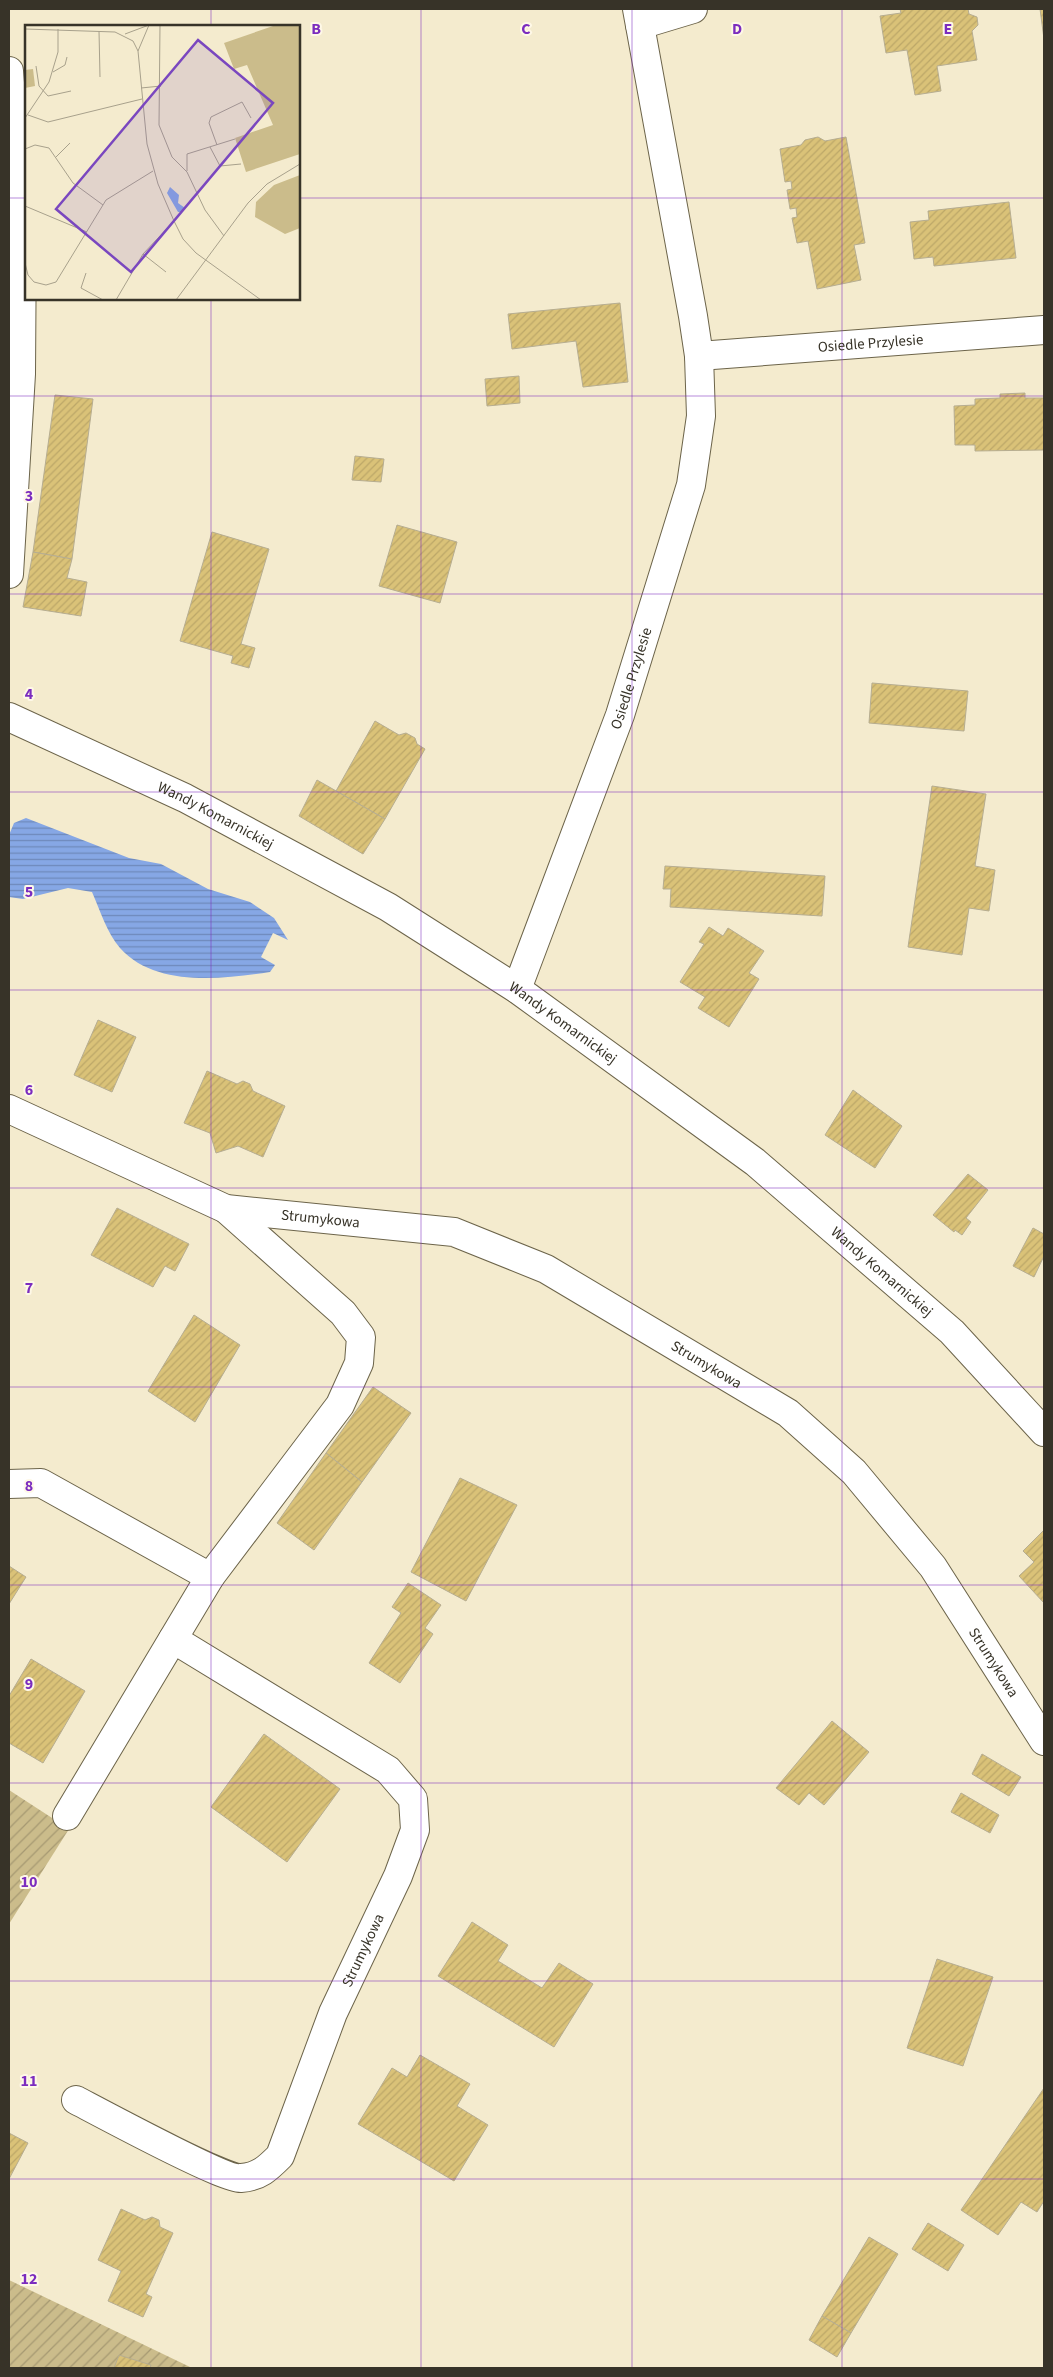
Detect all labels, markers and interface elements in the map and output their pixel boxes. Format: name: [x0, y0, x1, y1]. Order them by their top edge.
text: B: [311, 18, 321, 40]
text: C: [521, 18, 531, 40]
text: D: [732, 18, 742, 40]
text: E: [944, 18, 952, 40]
inset map: [25, 25, 300, 300]
street label: Osiedle Przylesie: [817, 329, 924, 358]
text: 3: [25, 485, 33, 507]
street label: Osiedle Przylesie: [605, 625, 657, 732]
text: 4: [25, 683, 34, 705]
street label: Wandy Komarnickiej: [154, 776, 278, 854]
text: 5: [25, 881, 33, 903]
street label: Wandy Komarnickiej: [505, 976, 621, 1069]
text: 6: [25, 1079, 33, 1101]
street label: Strumykowa: [280, 1204, 361, 1233]
street label: Wandy Komarnickiej: [826, 1222, 938, 1322]
text: 7: [25, 1277, 33, 1299]
street label: Strumykowa: [667, 1335, 746, 1394]
text: 8: [25, 1475, 33, 1497]
street label: Strumykowa: [964, 1623, 1024, 1701]
text: 9: [25, 1673, 33, 1695]
text: 10: [21, 1871, 37, 1893]
street label: Strumykowa: [336, 1910, 389, 1990]
text: 11: [21, 2070, 37, 2092]
text: 12: [21, 2268, 37, 2290]

